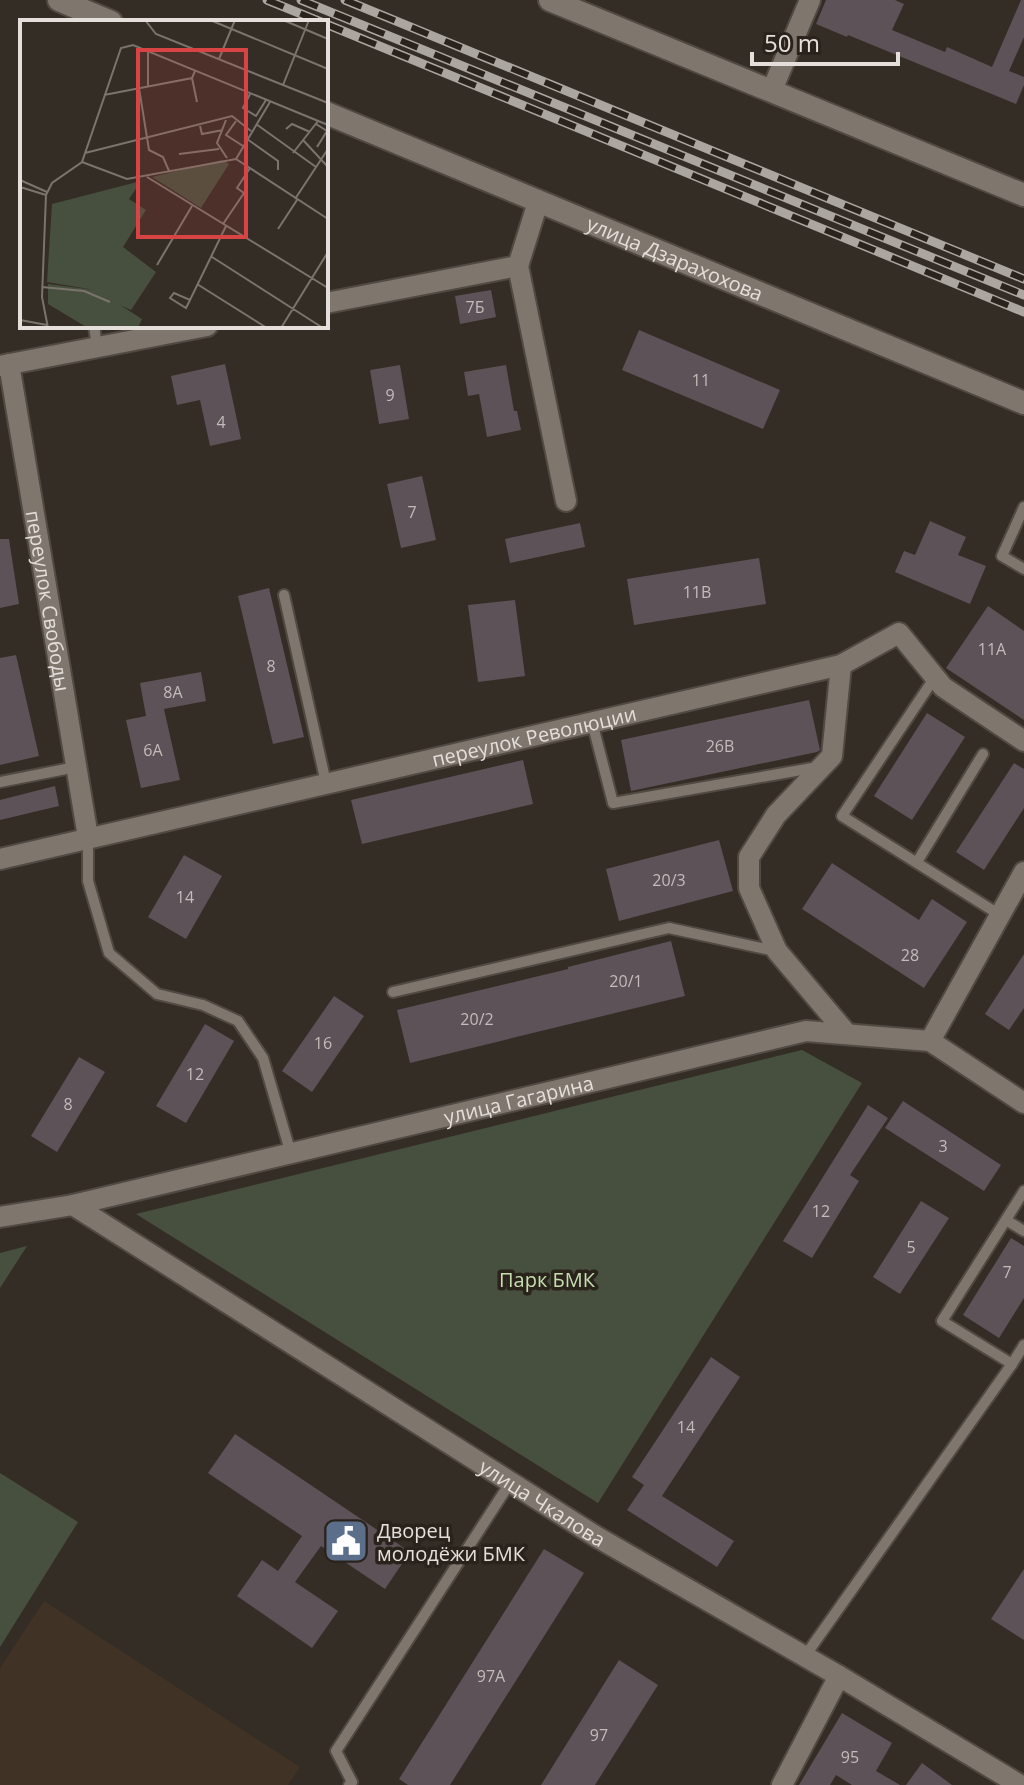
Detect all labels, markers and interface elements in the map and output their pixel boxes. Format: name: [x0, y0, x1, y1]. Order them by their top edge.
scale bar: [752, 16, 898, 66]
inset map: [20, 20, 328, 328]
text: 50 m: [764, 26, 820, 59]
street label: улица Дзарахохова: [583, 209, 767, 307]
house number: 7Б: [466, 296, 484, 318]
house number: 11: [692, 369, 710, 391]
house number: 9: [385, 384, 395, 406]
house number: 4: [216, 411, 226, 433]
house number: 7: [407, 501, 417, 523]
street label: переулок Свободы: [20, 508, 77, 693]
house number: 11В: [683, 581, 711, 603]
house number: 11А: [978, 638, 1007, 660]
house number: 8: [266, 655, 276, 677]
house number: 8А: [163, 681, 184, 703]
street label: переулок Революции: [429, 699, 639, 772]
house number: 26В: [706, 735, 734, 757]
house number: 6А: [143, 739, 164, 761]
house number: 20/3: [652, 869, 686, 891]
house number: 14: [176, 886, 194, 908]
house number: 28: [901, 944, 919, 966]
house number: 20/1: [609, 970, 643, 992]
house number: 20/2: [460, 1008, 494, 1030]
house number: 16: [314, 1032, 332, 1054]
house number: 12: [186, 1063, 204, 1085]
street label: улица Гагарина: [441, 1068, 596, 1130]
house number: 8: [63, 1093, 73, 1115]
house number: 3: [938, 1135, 948, 1157]
house number: 12: [812, 1200, 830, 1222]
house number: 5: [906, 1236, 916, 1258]
house number: 7: [1002, 1261, 1012, 1283]
park label: Парк БМК: [499, 1266, 596, 1293]
house number: 14: [677, 1416, 695, 1438]
street label: улица Чкалова: [474, 1453, 611, 1553]
public building icon: Дворец молодёжи БМК: [322, 1517, 370, 1565]
place label: Дворец молодёжи БМК: [377, 1517, 526, 1567]
house number: 97А: [477, 1665, 506, 1687]
house number: 97: [590, 1724, 608, 1746]
house number: 95: [841, 1746, 859, 1768]

